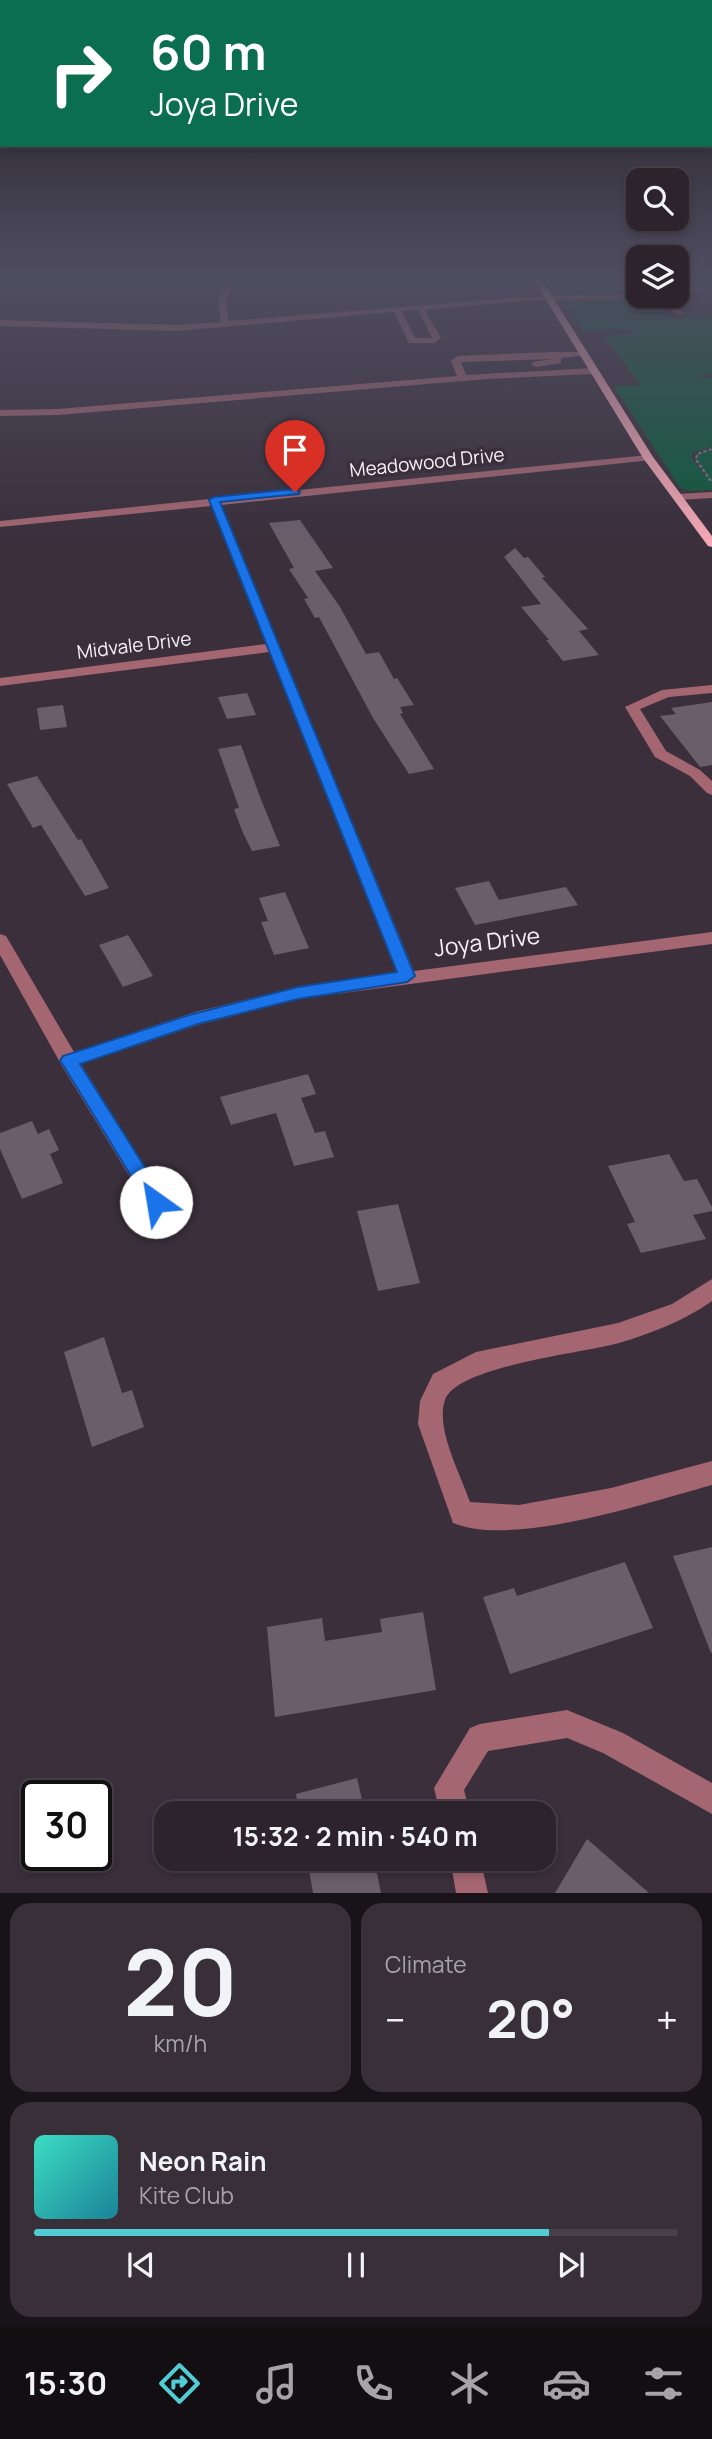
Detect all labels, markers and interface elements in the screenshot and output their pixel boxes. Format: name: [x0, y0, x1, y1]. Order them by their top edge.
text: 60 m: [150, 18, 267, 85]
icon: right: [35, 28, 126, 119]
text: Joya Drive: [150, 82, 298, 126]
map controls: [626, 168, 689, 308]
button: search: [626, 168, 689, 231]
button: layers: [626, 245, 689, 308]
pin: [265, 420, 325, 492]
icon: arrive: [276, 431, 314, 469]
street label: Meadowood Drive: [348, 441, 506, 483]
street label: Midvale Drive: [75, 625, 193, 665]
street label: Joya Drive: [432, 919, 542, 963]
position arrow: [119, 1165, 193, 1239]
speed limit sign: 30: [21, 1780, 112, 1871]
text: 15:32 · 2 min · 540 m: [232, 1818, 478, 1854]
text: 20: [123, 1919, 238, 2043]
text: Climate: [385, 1948, 467, 1980]
text: 20°: [487, 1983, 575, 2054]
text: −: [385, 1993, 406, 2045]
text: +: [656, 1993, 678, 2045]
text: km/h: [154, 2027, 207, 2059]
text: Neon Rain: [139, 2143, 267, 2179]
text: Kite Club: [139, 2179, 234, 2211]
icon: previous: [122, 2246, 160, 2284]
icon: pause: [337, 2246, 375, 2284]
icon: next: [552, 2246, 590, 2284]
icon: directions: [155, 2359, 204, 2408]
icon: music: [252, 2359, 301, 2408]
icon: phone: [349, 2359, 398, 2408]
icon: climate: [445, 2359, 494, 2408]
icon: car: [542, 2359, 591, 2408]
icon: filters: [639, 2359, 688, 2408]
text: 15:30: [24, 2361, 107, 2405]

